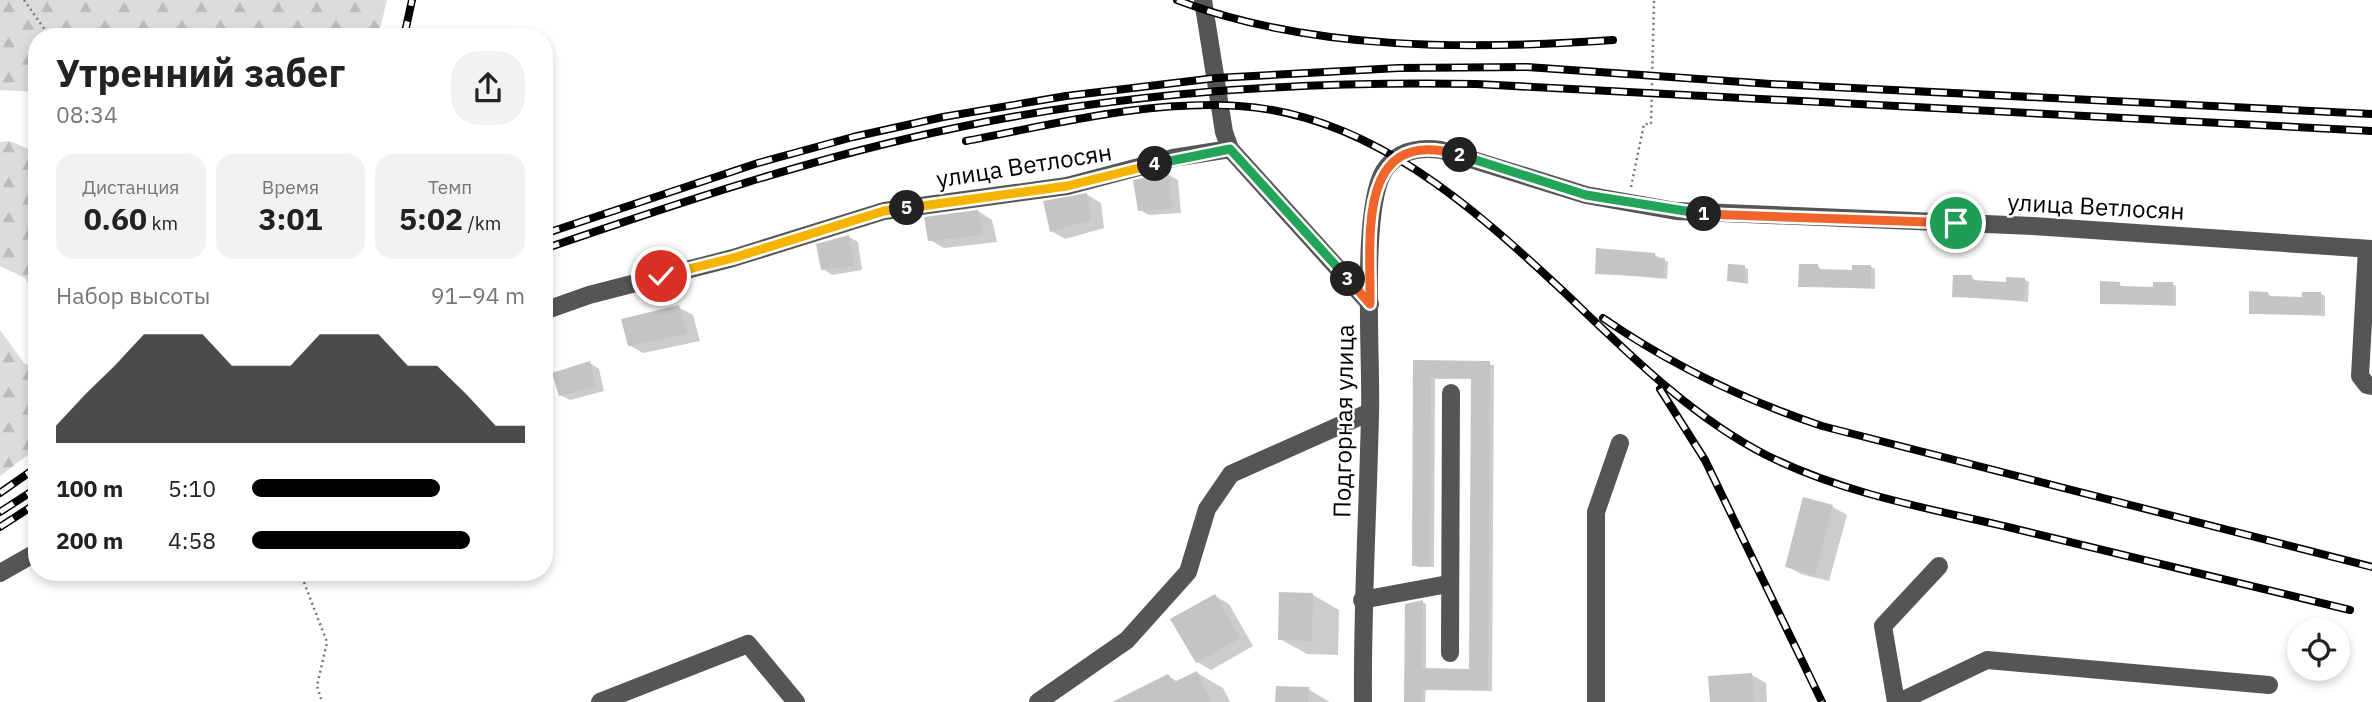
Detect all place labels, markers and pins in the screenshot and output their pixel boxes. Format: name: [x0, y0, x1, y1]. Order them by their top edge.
pin: 2: [1442, 138, 1478, 172]
pin: 4: [1138, 146, 1172, 182]
pin: 5: [890, 190, 925, 226]
pin: [1926, 193, 1986, 253]
pin: 1: [1686, 196, 1722, 232]
pin: [631, 246, 691, 306]
pin: 3: [1330, 262, 1366, 296]

